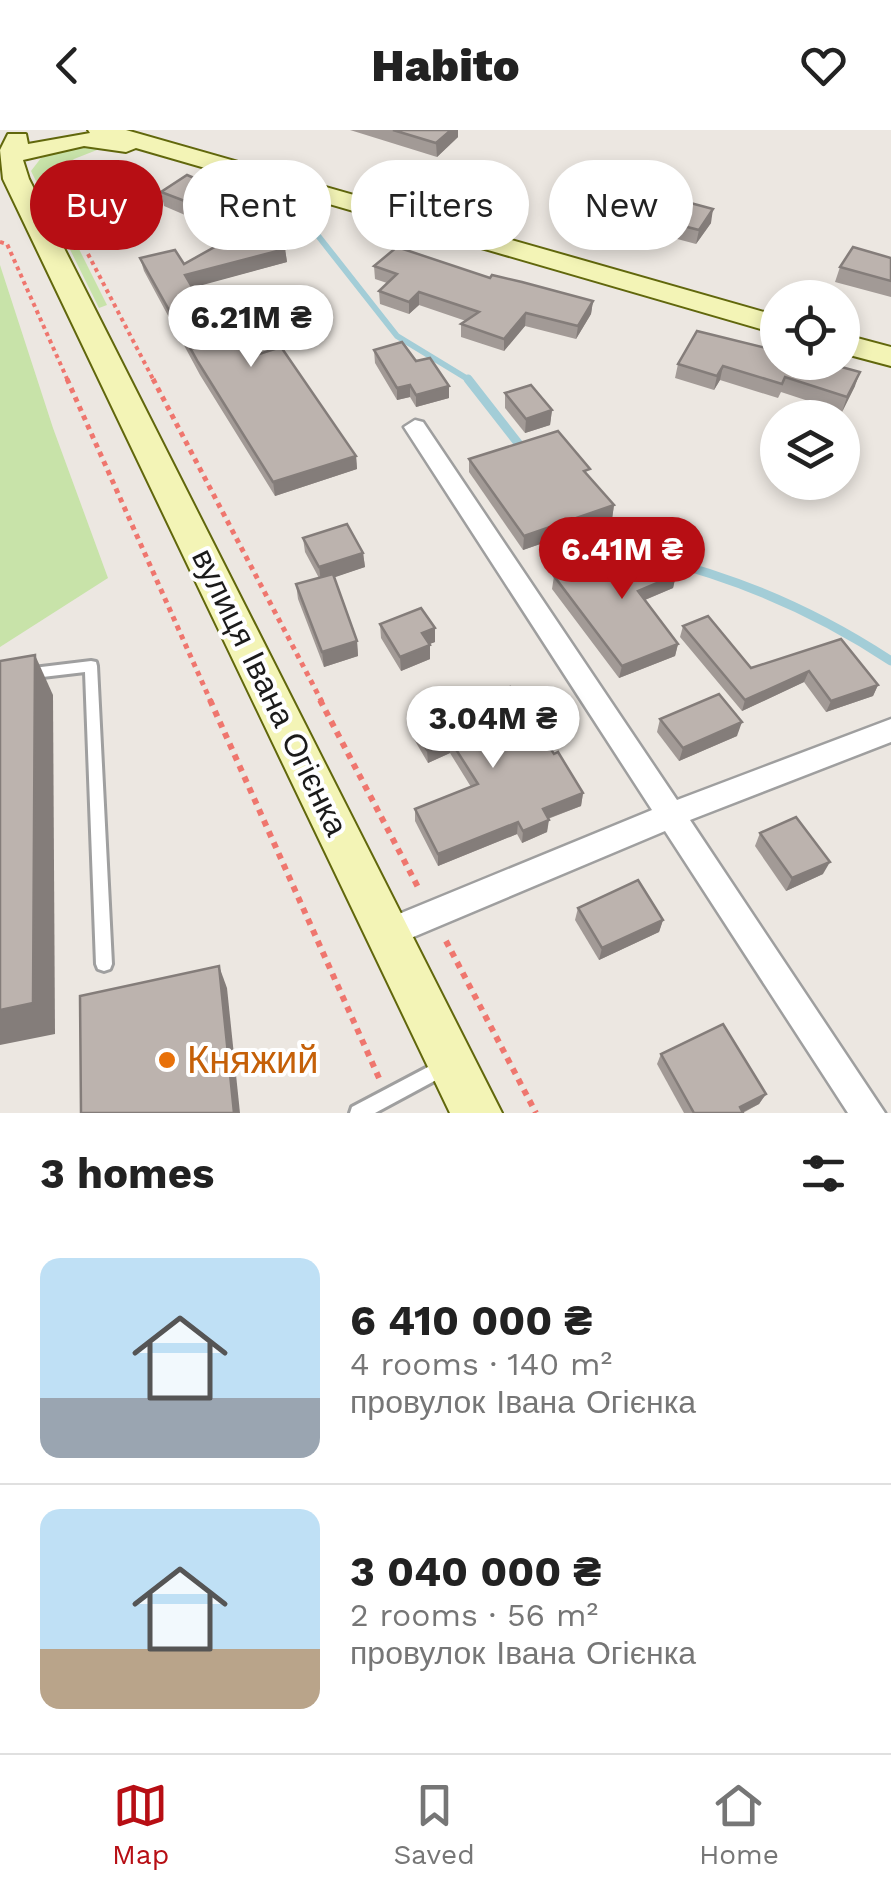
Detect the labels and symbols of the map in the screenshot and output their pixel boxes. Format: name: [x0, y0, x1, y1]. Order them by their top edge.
pin: 6.21M ₴: [159, 285, 343, 370]
pin: 6.41M ₴: [530, 517, 714, 602]
street label: вулиця Івана Огієнка: [184, 542, 356, 842]
pin: 3.04M ₴: [401, 686, 585, 771]
place label: Княжий: [187, 1038, 319, 1082]
marker: Княжий: [156, 1049, 178, 1071]

